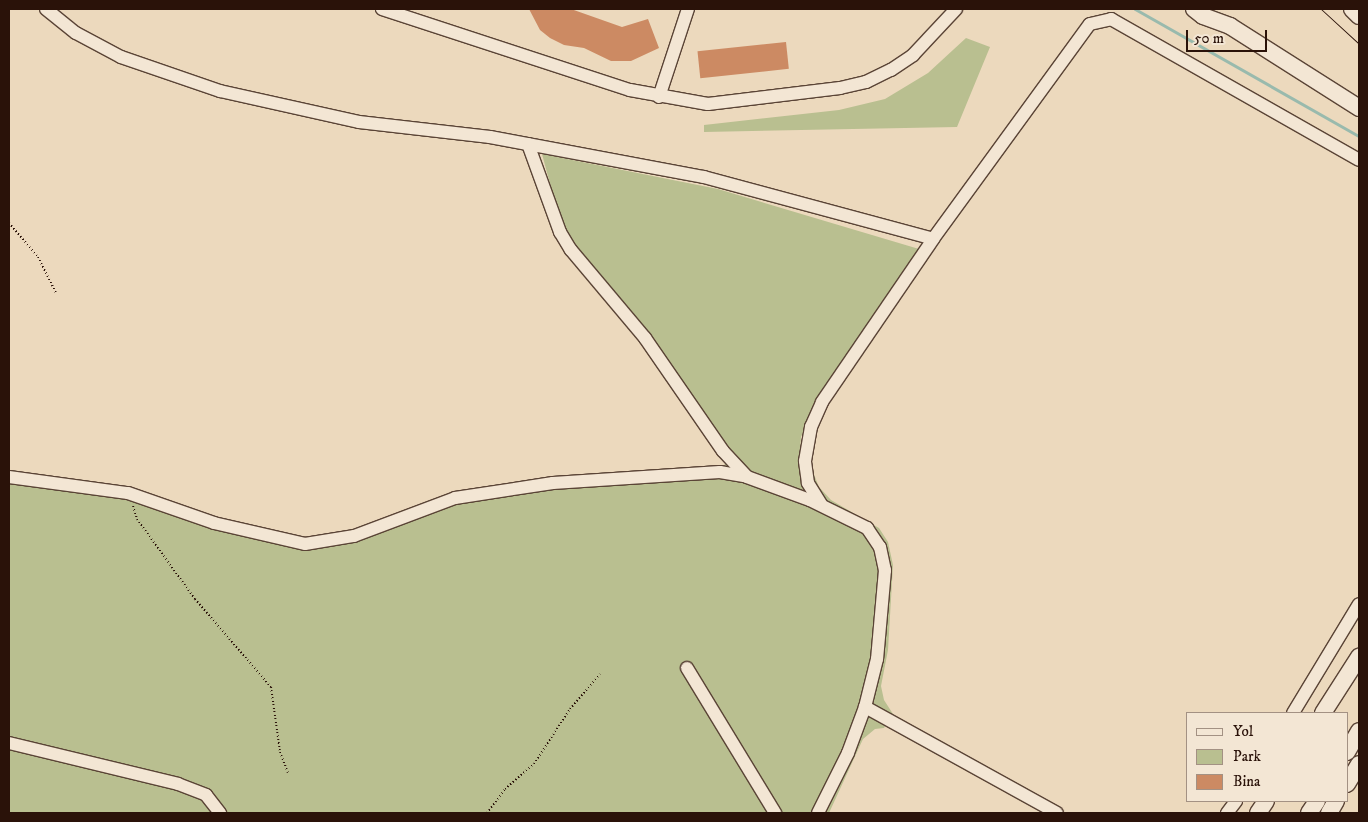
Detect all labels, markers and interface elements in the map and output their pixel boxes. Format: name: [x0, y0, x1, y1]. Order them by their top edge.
scale bar: [1188, 20, 1269, 52]
text: 50 m: [1194, 29, 1224, 48]
legend: [1186, 712, 1348, 802]
text: Yol: [1233, 722, 1253, 741]
text: Park: [1233, 747, 1261, 766]
text: Bina: [1233, 772, 1261, 791]

